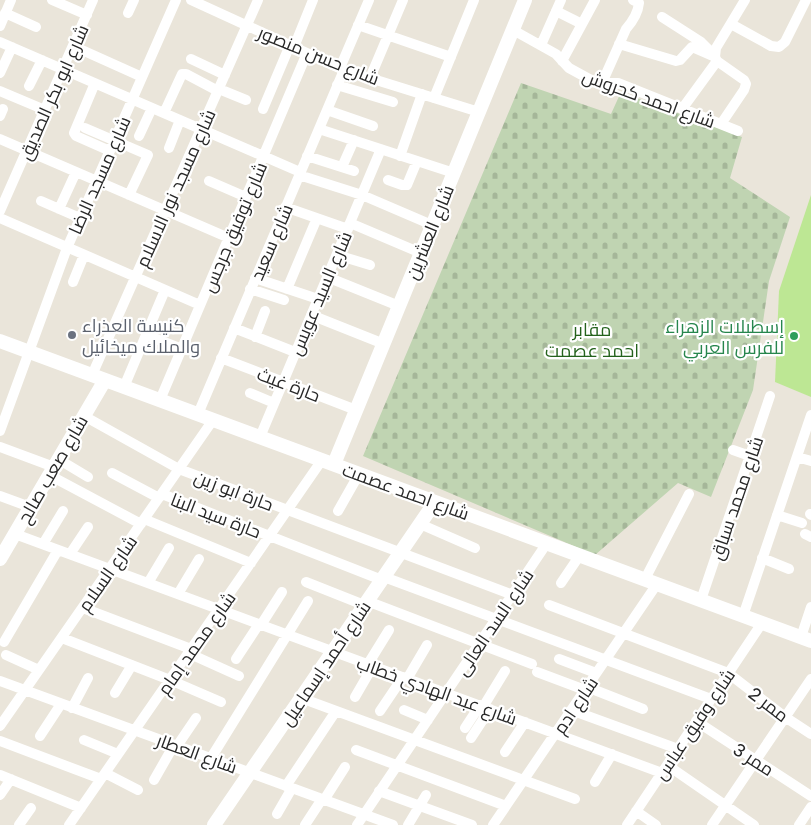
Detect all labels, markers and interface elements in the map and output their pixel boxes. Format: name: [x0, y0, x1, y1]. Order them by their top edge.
street label: شارع حسن منصور: [253, 20, 383, 91]
street label: شارع ابو بكر الصديق: [13, 21, 95, 164]
street label: شارع احمد كحروش: [579, 64, 718, 134]
street label: شارع مسجد نور الاسلام: [130, 106, 222, 271]
street label: شارع مسجد الرضا: [63, 113, 137, 238]
street label: شارع توفيق جرجس: [197, 159, 273, 296]
street label: شارع العشرين: [400, 182, 460, 283]
street label: شارع سعيد: [245, 201, 299, 284]
street label: شارع السيد عويس: [284, 228, 358, 359]
place label: كنيسة العذراء والملاك ميخائيل: [82, 314, 200, 358]
place label: إسطبلات الزهراء للفرس العربي: [665, 315, 784, 362]
park label: مقابر احمد عصمت: [545, 318, 639, 361]
marker: كنيسة العذراء والملاك ميخائيل: [66, 329, 78, 341]
marker: إسطبلات الزهراء للفرس العربي: [788, 330, 800, 342]
street label: حارة غيث: [254, 362, 324, 407]
street label: شارع صعب صالح: [12, 411, 94, 528]
street label: شارع محمد سباق: [705, 433, 769, 563]
street label: شارع احمد عصمت: [339, 458, 472, 526]
street label: حارة ابو زين: [191, 465, 277, 516]
street label: حارة سيد البنا: [167, 488, 264, 543]
street label: شارع السلام: [73, 531, 143, 616]
street label: شارع السد العالى: [450, 565, 539, 681]
street label: شارع محمد إمام: [152, 587, 241, 700]
street label: شارع أحمد إسماعيل: [275, 596, 377, 731]
street label: شارع عبد الهادي خطاب: [353, 651, 520, 733]
street label: شارع وفيق عباس: [649, 664, 741, 785]
street label: شارع ادم: [548, 672, 604, 739]
street label: ممر 2: [744, 682, 793, 727]
street label: شارع العطار: [152, 728, 240, 780]
street label: ممر 3: [729, 738, 779, 781]

